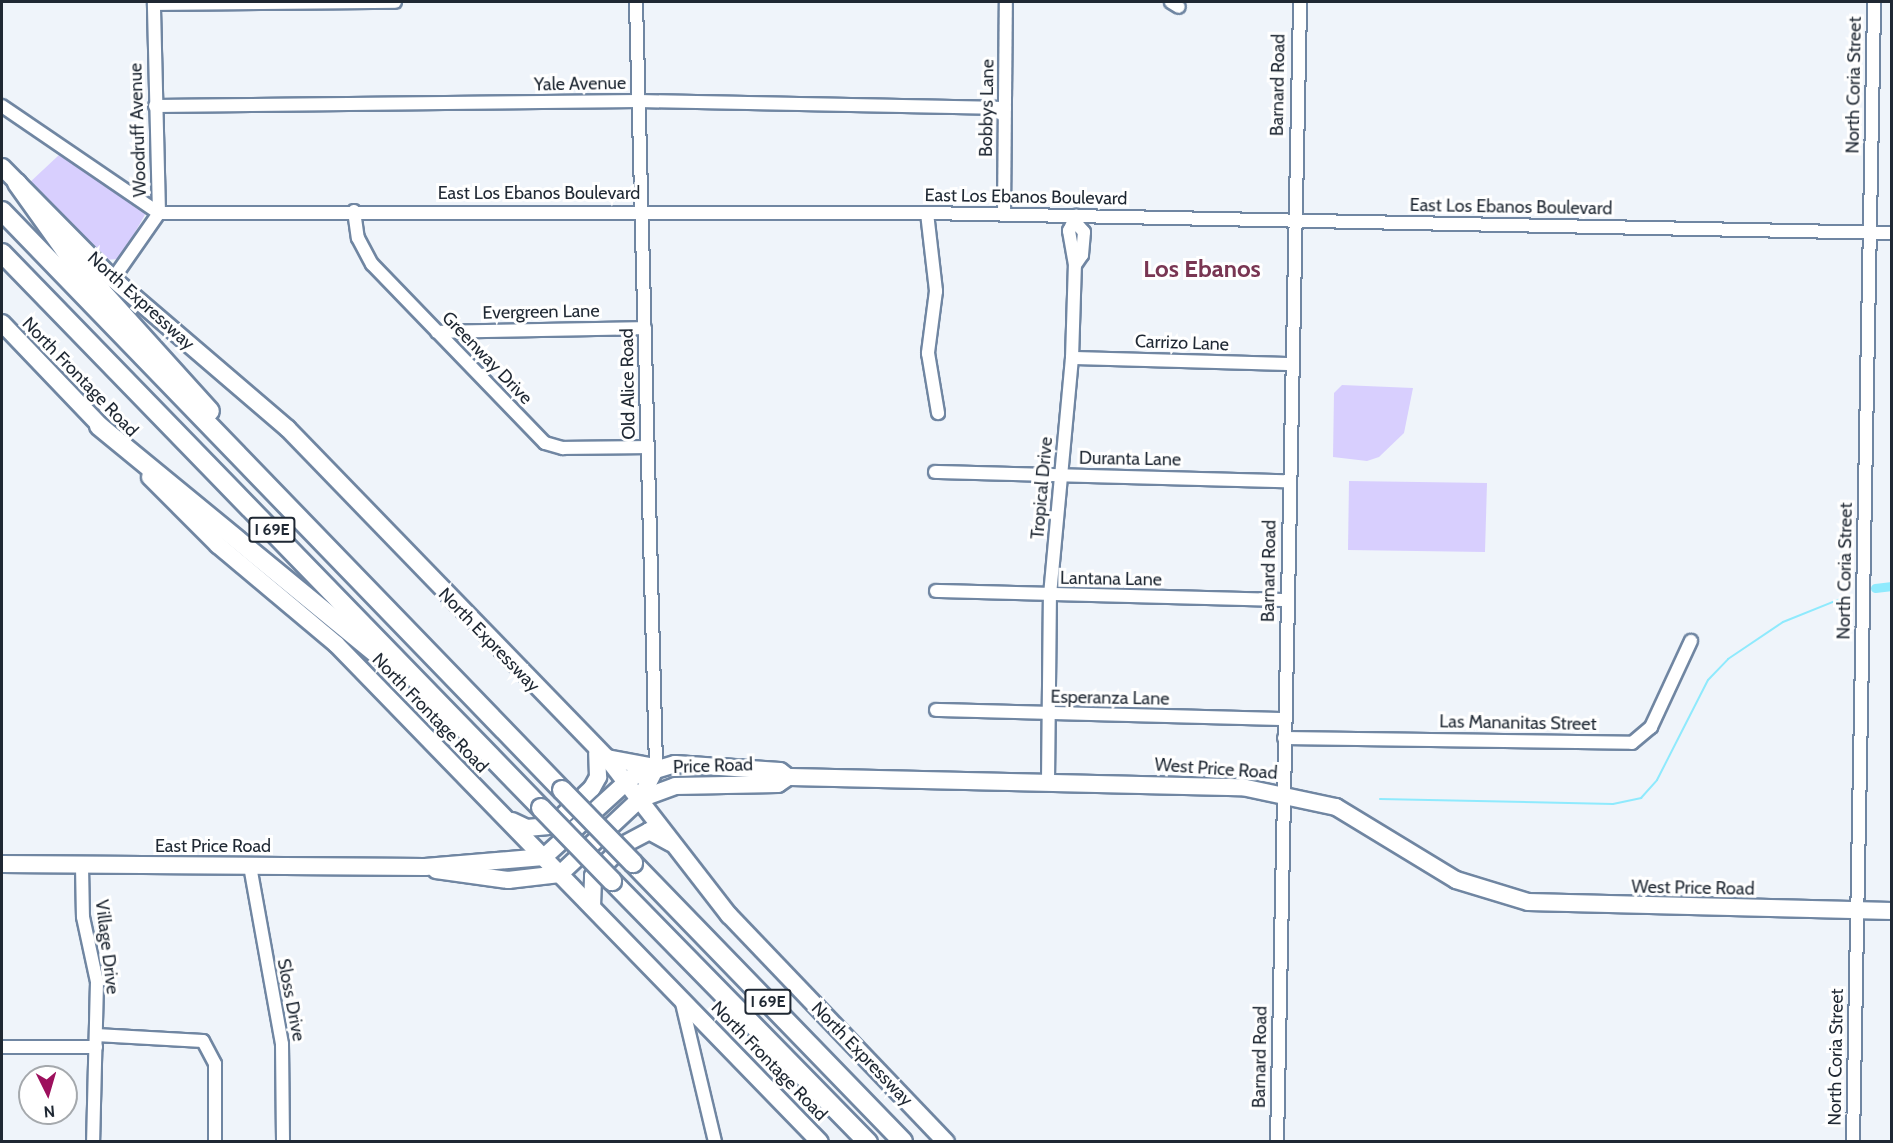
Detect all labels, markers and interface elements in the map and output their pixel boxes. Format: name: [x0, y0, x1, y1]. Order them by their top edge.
street label: North Coria Street: [1842, 16, 1866, 154]
street label: Barnard Road: [1266, 34, 1290, 136]
street label: Bobbys Lane: [975, 59, 999, 157]
street label: Woodruff Avenue: [125, 63, 151, 197]
street label: Yale Avenue: [534, 72, 626, 96]
street label: East Los Ebanos Boulevard: [438, 182, 640, 204]
street label: East Los Ebanos Boulevard: [924, 184, 1128, 210]
street label: East Los Ebanos Boulevard: [1409, 194, 1613, 220]
street label: North Expressway: [83, 247, 199, 355]
district label: Los Ebanos: [1143, 255, 1261, 283]
street label: Evergreen Lane: [482, 300, 600, 324]
street label: Greenway Drive: [437, 307, 537, 409]
street label: North Frontage Road: [17, 313, 143, 441]
street label: Old Alice Road: [616, 328, 640, 440]
street label: Carrizo Lane: [1135, 331, 1229, 355]
street label: Tropical Drive: [1027, 436, 1057, 540]
street label: Duranta Lane: [1079, 447, 1181, 471]
street label: North Coria Street: [1833, 502, 1857, 640]
road number: I 69E: [248, 517, 296, 543]
street label: Barnard Road: [1257, 520, 1281, 622]
street label: Lantana Lane: [1060, 567, 1162, 591]
street label: North Expressway: [434, 583, 544, 697]
street label: North Frontage Road: [367, 649, 493, 777]
street label: Esperanza Lane: [1050, 686, 1170, 710]
street label: Las Mananitas Street: [1439, 711, 1597, 735]
street label: Price Road: [673, 754, 753, 778]
street label: West Price Road: [1154, 754, 1278, 784]
street label: East Price Road: [155, 835, 271, 857]
street label: West Price Road: [1631, 876, 1755, 900]
street label: Village Drive: [90, 898, 124, 996]
street label: Sloss Drive: [272, 957, 310, 1043]
street label: North Coria Street: [1824, 988, 1848, 1126]
road number: I 69E: [744, 989, 792, 1015]
street label: North Frontage Road: [706, 997, 832, 1125]
street label: North Expressway: [807, 997, 917, 1111]
street label: Barnard Road: [1248, 1006, 1272, 1108]
north arrow: [18, 1065, 78, 1125]
text: N: [43, 1101, 56, 1121]

